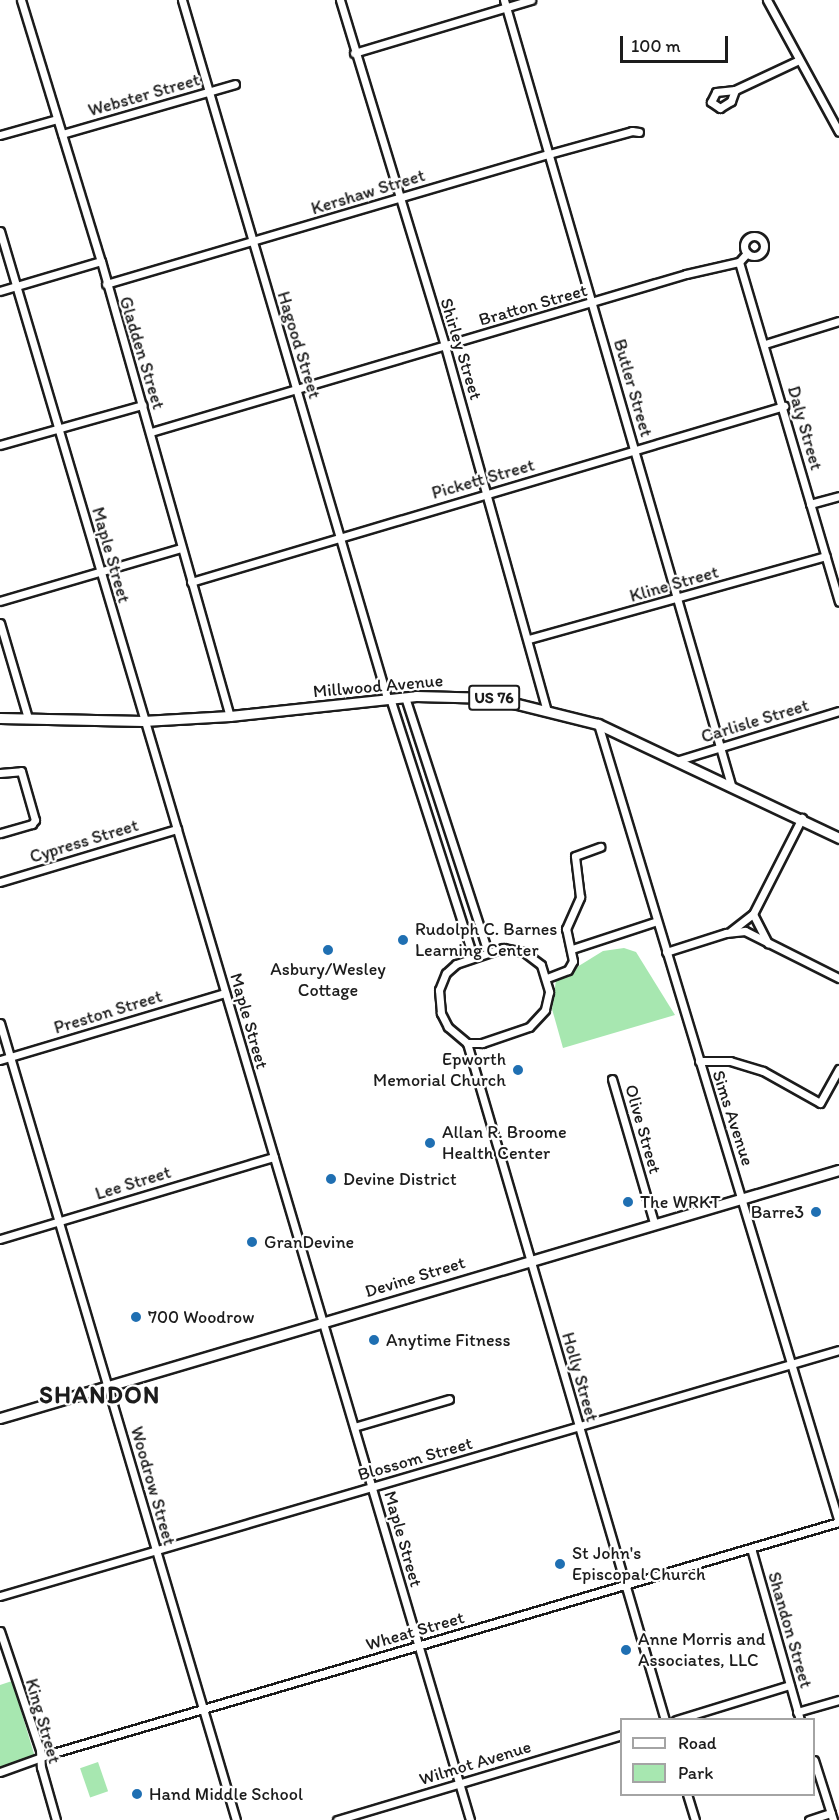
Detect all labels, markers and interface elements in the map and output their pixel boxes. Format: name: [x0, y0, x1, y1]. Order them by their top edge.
scale bar: [623, 24, 731, 62]
text: 100 m: [631, 35, 681, 57]
street label: Webster Street: [86, 69, 202, 121]
street label: Kershaw Street: [309, 165, 427, 219]
street label: Bratton Street: [477, 279, 589, 331]
street label: Hagood Street: [273, 289, 325, 401]
street label: Gladden Street: [115, 294, 169, 412]
street label: Shirley Street: [435, 296, 487, 402]
street label: Butler Street: [609, 337, 657, 439]
street label: Daly Street: [783, 383, 827, 473]
street label: Pickett Street: [429, 454, 537, 504]
street label: Maple Street: [87, 505, 135, 605]
street label: Kline Street: [627, 561, 721, 607]
street label: Millwood Avenue: [312, 670, 444, 702]
road number: US 76: [467, 685, 521, 711]
street label: Carlisle Street: [699, 694, 811, 748]
street label: Cypress Street: [27, 814, 141, 868]
place label: Rudolph C. Barnes Learning Center: [415, 919, 558, 962]
marker: Rudolph C. Barnes Learning Center: [396, 933, 410, 947]
marker: Asbury/Wesley Cottage: [321, 943, 335, 957]
place label: Asbury/Wesley Cottage: [270, 959, 386, 1002]
street label: Maple Street: [225, 971, 273, 1071]
street label: Preston Street: [51, 985, 165, 1039]
place label: Epworth Memorial Church: [373, 1049, 506, 1092]
marker: Epworth Memorial Church: [511, 1063, 525, 1077]
street label: Sims Avenue: [708, 1068, 758, 1168]
street label: Olive Street: [620, 1082, 666, 1176]
place label: Allan R. Broome Health Center: [442, 1122, 567, 1164]
marker: Allan R. Broome Health Center: [423, 1136, 437, 1150]
street label: Lee Street: [93, 1161, 173, 1205]
place label: Devine District: [343, 1168, 457, 1190]
marker: Devine District: [324, 1172, 338, 1186]
place label: The WRKT: [640, 1191, 721, 1213]
marker: The WRKT: [621, 1195, 635, 1209]
place label: Barre3: [751, 1201, 804, 1223]
marker: Barre3: [809, 1205, 823, 1219]
place label: GranDevine: [264, 1231, 354, 1253]
marker: GranDevine: [245, 1235, 259, 1249]
street label: Devine Street: [362, 1252, 468, 1302]
place label: 700 Woodrow: [148, 1306, 254, 1328]
marker: 700 Woodrow: [129, 1310, 143, 1324]
place label: Anytime Fitness: [386, 1329, 510, 1351]
street label: Holly Street: [557, 1330, 603, 1424]
marker: Anytime Fitness: [367, 1333, 381, 1347]
district label: SHANDON: [39, 1381, 161, 1409]
street label: Woodrow Street: [126, 1424, 180, 1548]
street label: Blossom Street: [355, 1432, 475, 1486]
street label: Maple Street: [379, 1489, 427, 1589]
place label: St John's Episcopal Church: [572, 1543, 706, 1586]
marker: St John's Episcopal Church: [553, 1557, 567, 1571]
street label: Shandon Street: [763, 1570, 817, 1690]
street label: Wheat Street: [364, 1607, 466, 1655]
place label: Anne Morris and Associates, LLC: [638, 1629, 765, 1672]
marker: Anne Morris and Associates, LLC: [619, 1643, 633, 1657]
street label: King Street: [21, 1676, 65, 1766]
legend: [620, 1718, 815, 1796]
text: Road: [678, 1732, 717, 1754]
street label: Wilmot Avenue: [416, 1736, 534, 1790]
text: Park: [678, 1762, 713, 1784]
place label: Hand Middle School: [149, 1783, 302, 1805]
marker: Hand Middle School: [130, 1787, 144, 1801]

